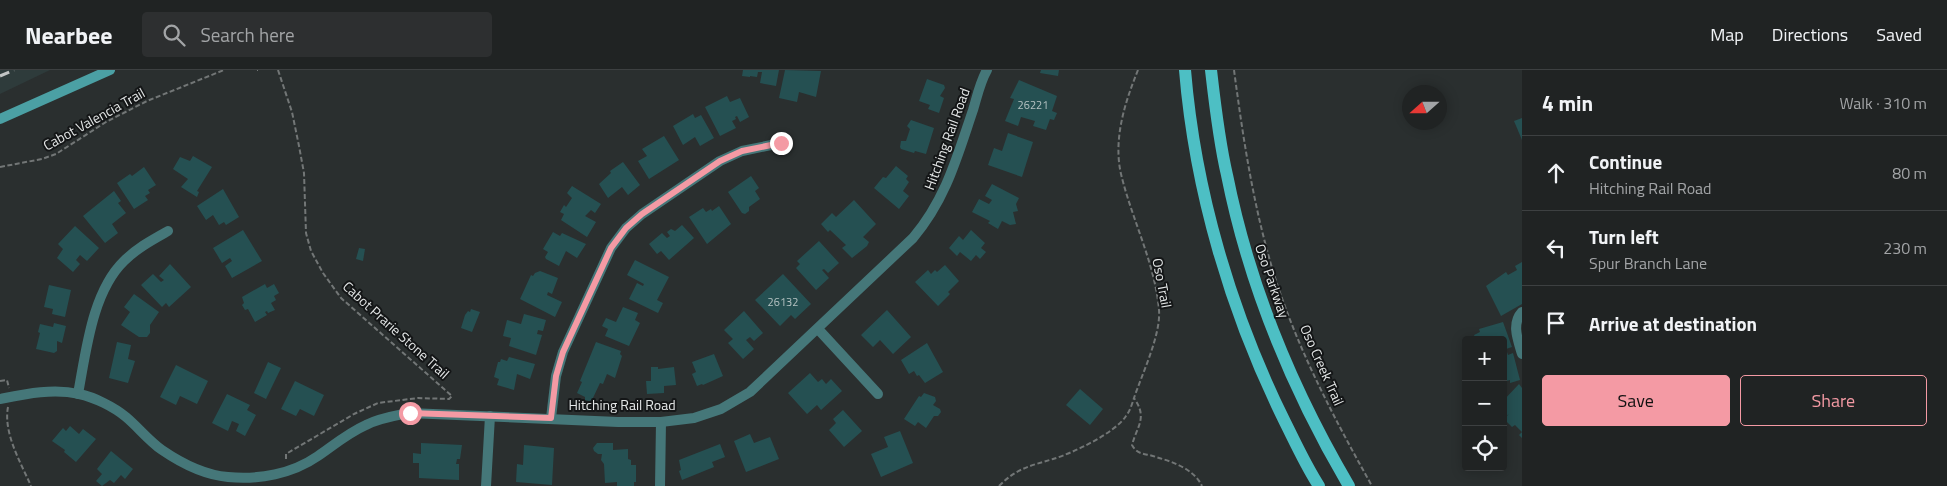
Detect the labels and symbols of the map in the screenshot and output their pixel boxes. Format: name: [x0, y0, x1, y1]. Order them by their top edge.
street label: Cabot Valencia Trail: [39, 82, 148, 155]
street label: Hitching Rail Road: [918, 85, 975, 193]
north arrow: [1402, 85, 1447, 130]
house number: 26221: [1018, 97, 1048, 113]
route end: [770, 132, 793, 155]
street label: Oso Parkway: [1250, 241, 1295, 321]
street label: Oso Trail: [1147, 256, 1178, 310]
street label: Cabot Prarie Stone Trail: [338, 276, 454, 383]
house number: 26132: [768, 294, 798, 310]
street label: Oso Creek Trail: [1295, 321, 1350, 409]
street label: Hitching Rail Road: [568, 394, 676, 415]
route start: [399, 402, 422, 425]

